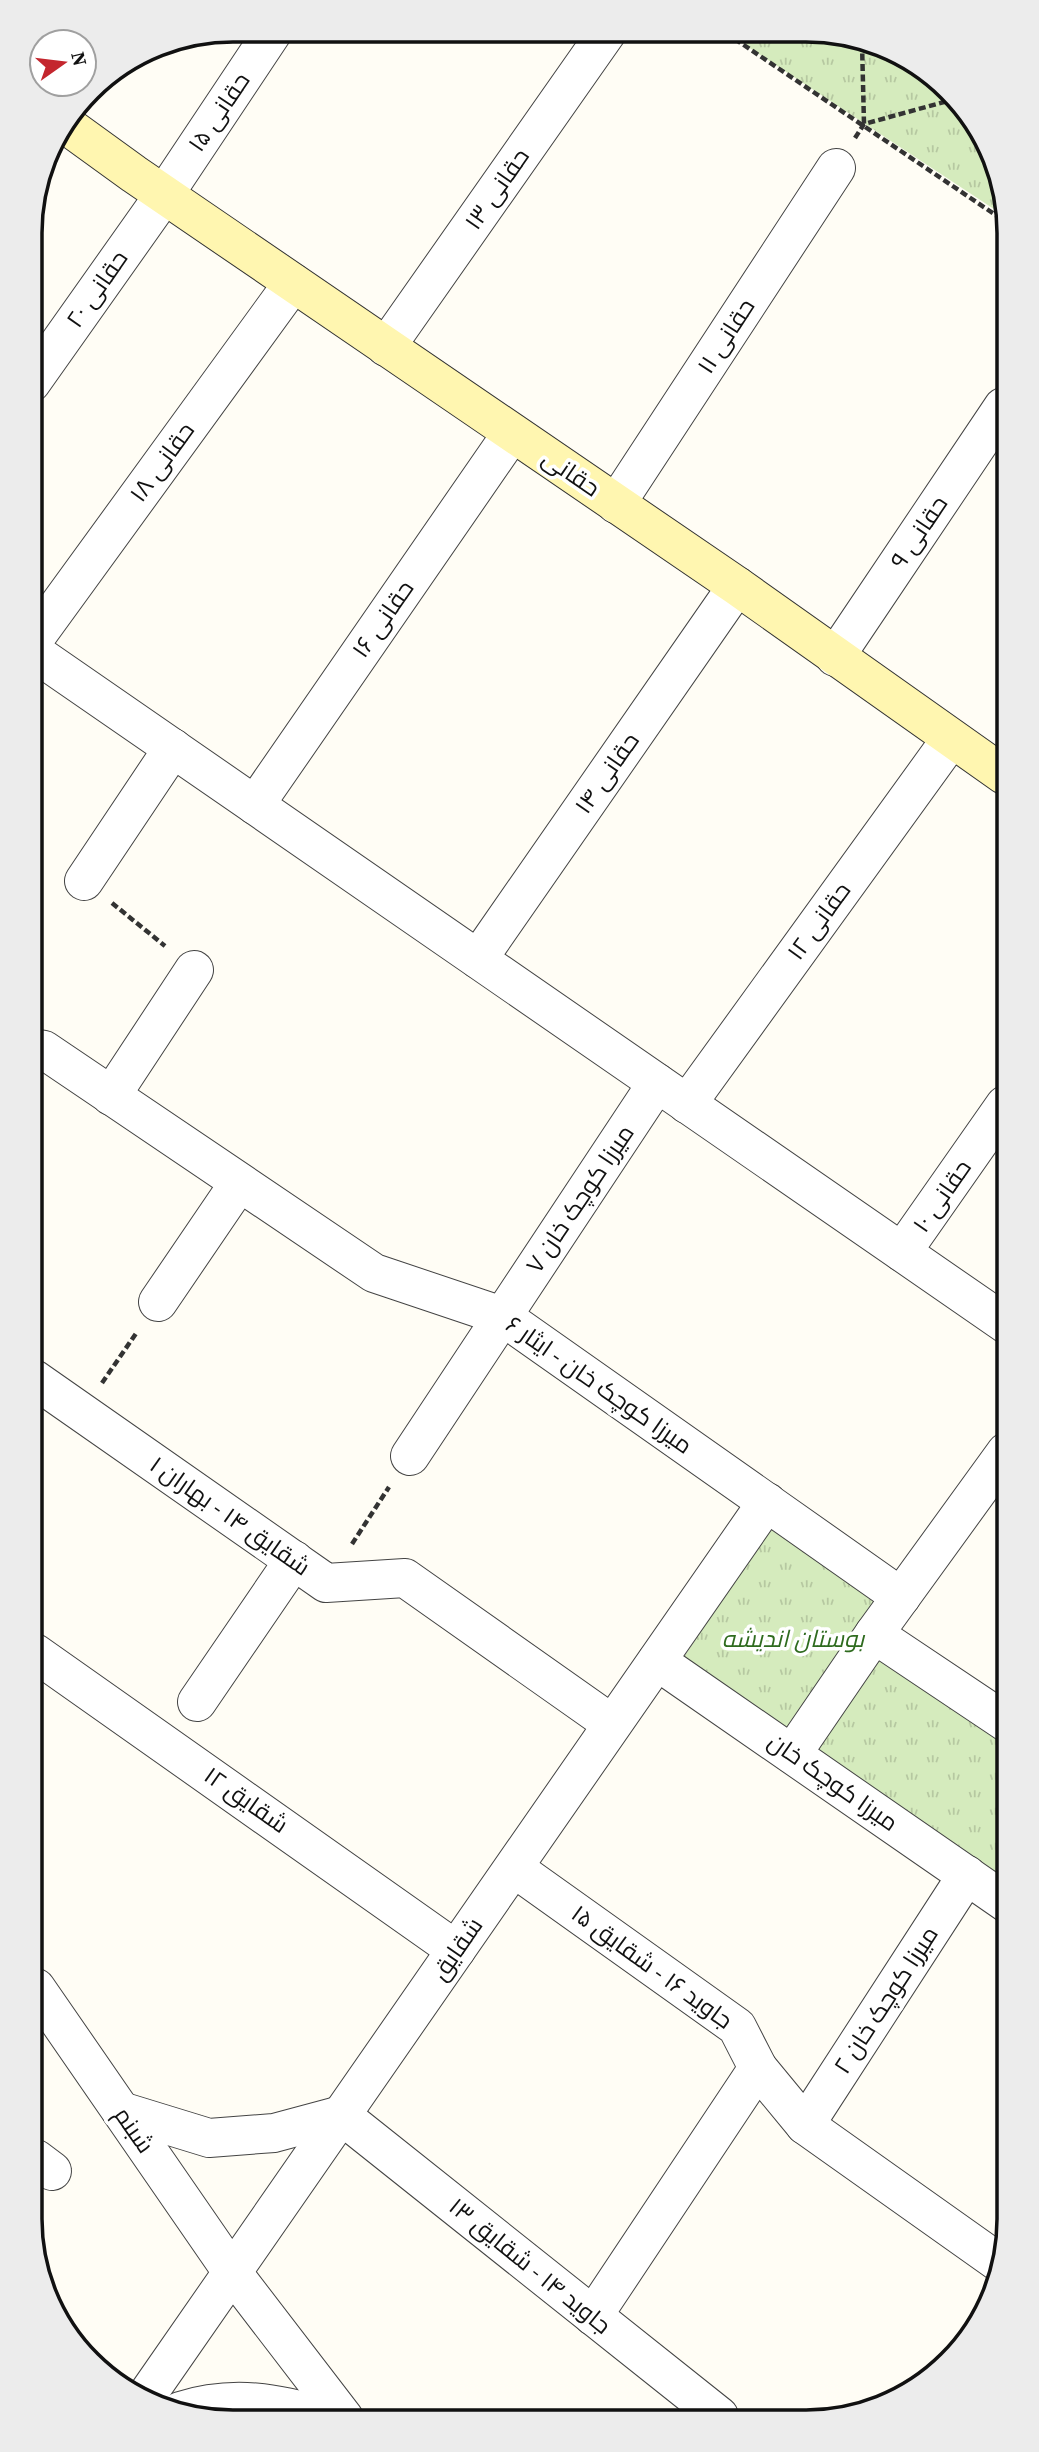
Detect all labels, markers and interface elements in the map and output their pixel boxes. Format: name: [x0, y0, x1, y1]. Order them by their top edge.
north arrow: [28, 28, 98, 98]
text: N: [65, 49, 94, 69]
street label: حقانی ۱۵: [180, 65, 257, 158]
street label: حقانی ۱۳: [457, 141, 537, 236]
street label: حقانی ۲۰: [58, 243, 135, 334]
street label: حقانی ۱۱: [689, 292, 762, 380]
street label: حقانی ۱۸: [121, 415, 202, 508]
street label: حقانی: [536, 441, 607, 504]
street label: حقانی ۹: [882, 489, 955, 575]
street label: حقانی ۱۶: [344, 573, 421, 664]
street label: حقانی ۱۴: [567, 725, 647, 820]
street label: حقانی ۱۲: [779, 875, 858, 966]
street label: میرزا کوچک خان ۷: [518, 1118, 641, 1279]
street label: حقانی ۱۰: [904, 1153, 979, 1239]
street label: میرزا کوچک خان - ایثار ۶: [499, 1308, 699, 1461]
street label: شقایق ۱۴ - بهاران ۱: [143, 1448, 317, 1583]
park label: بوستان اندیشه: [722, 1622, 866, 1655]
street label: میرزا کوچک خان: [762, 1725, 905, 1839]
street label: شقایق ۱۲: [198, 1759, 295, 1841]
street label: جاوید ۱۶ - شقایق ۱۵: [565, 1897, 740, 2036]
street label: شقایق: [423, 1911, 490, 1987]
street label: میرزا کوچک خان ۲: [825, 1919, 946, 2080]
street label: شبنم: [107, 2100, 162, 2160]
street label: جاوید ۱۴ - شقایق ۱۳: [442, 2190, 618, 2341]

